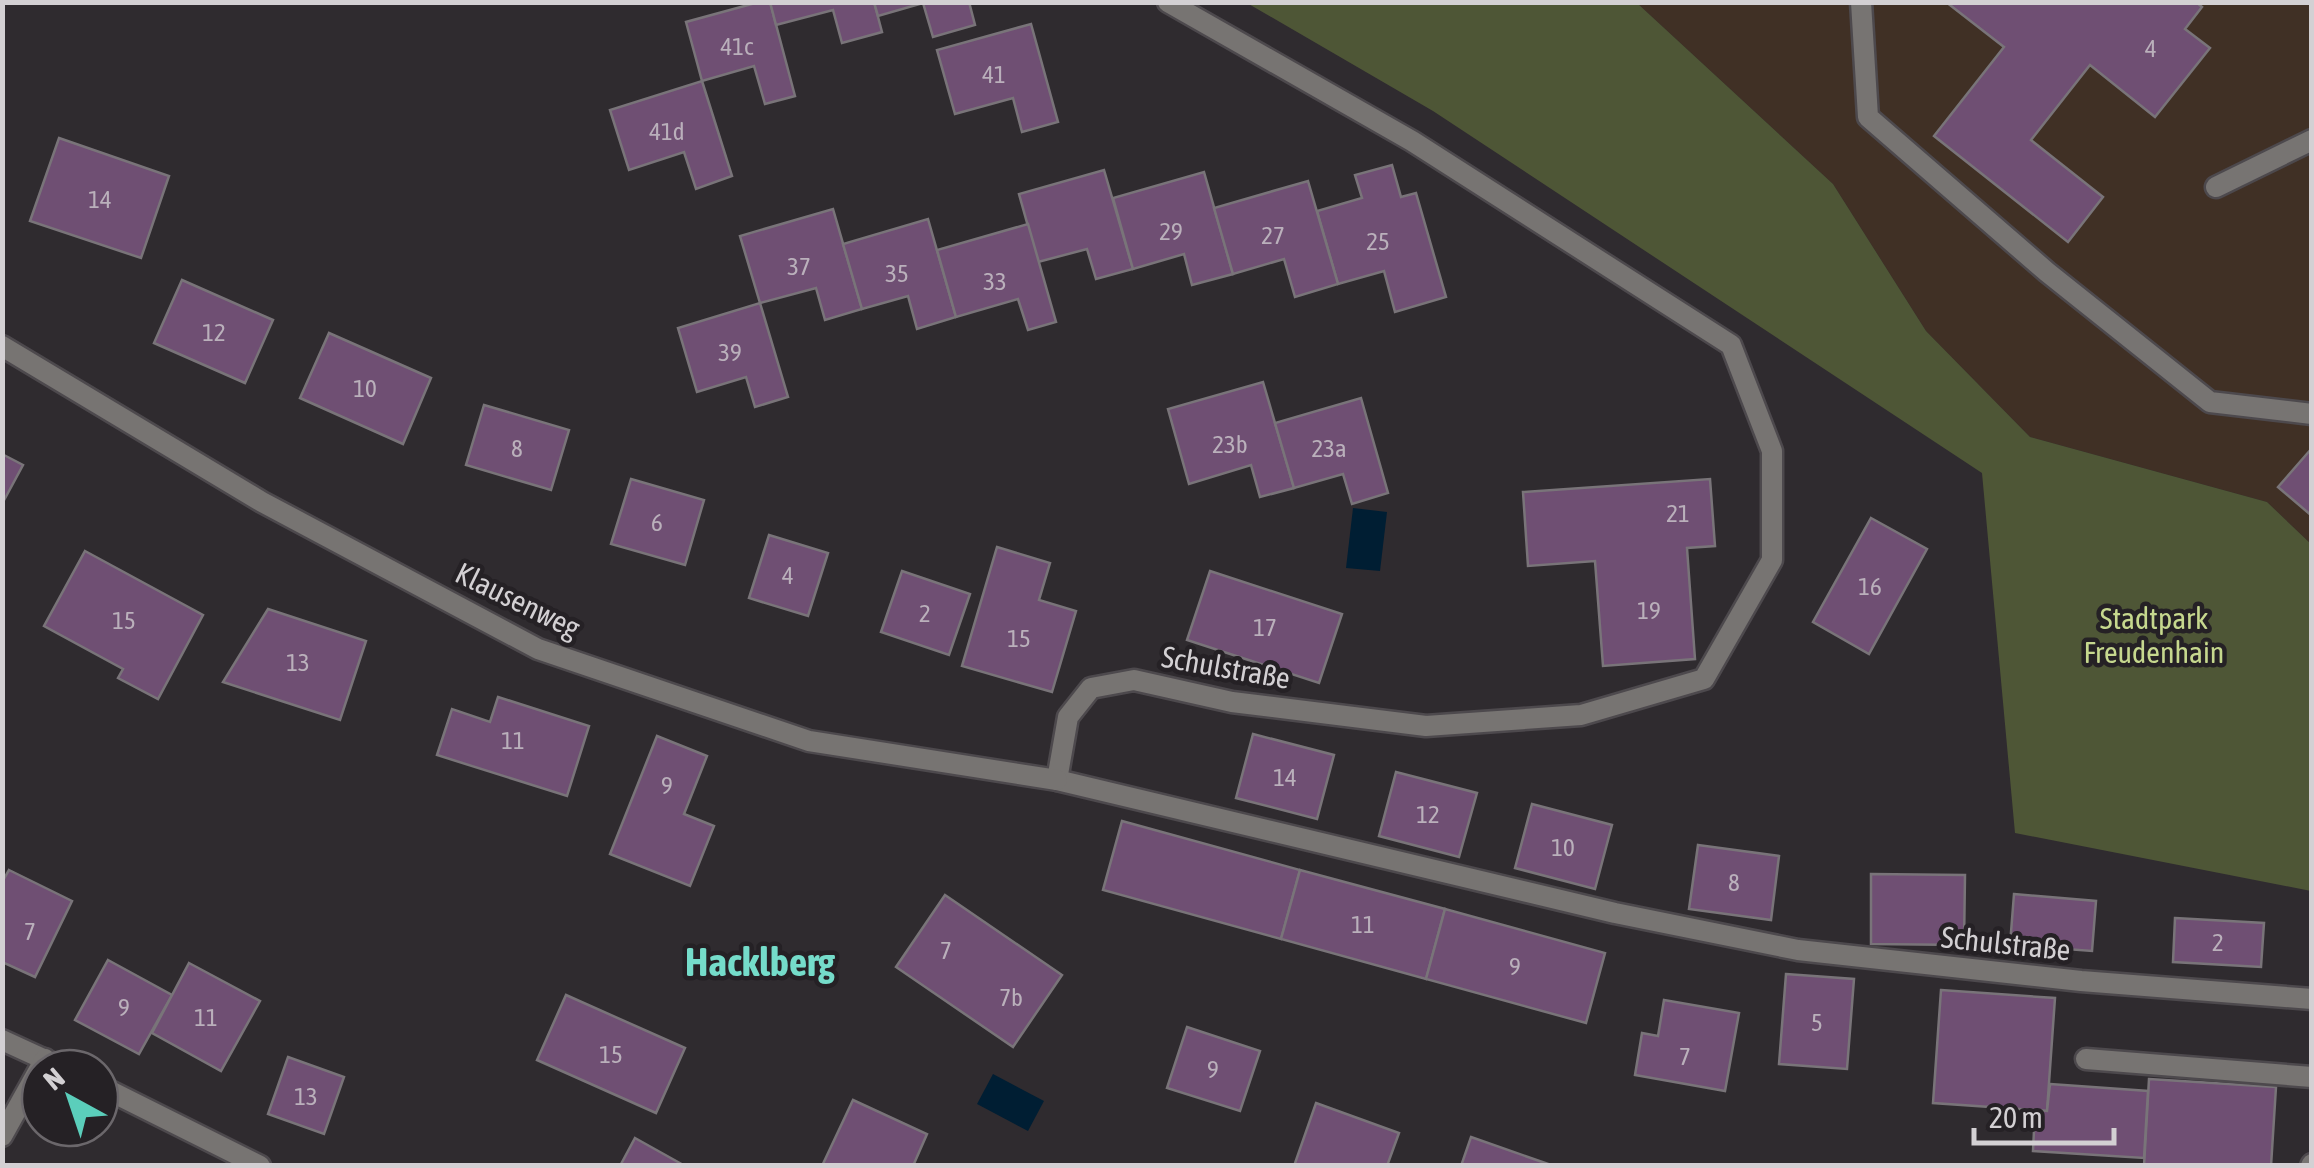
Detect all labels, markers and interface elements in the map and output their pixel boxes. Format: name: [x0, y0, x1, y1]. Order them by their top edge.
house number: 41c: [721, 32, 754, 60]
house number: 4: [2145, 34, 2157, 62]
house number: 41: [982, 60, 1006, 88]
house number: 41d: [649, 117, 685, 145]
house number: 14: [88, 185, 112, 213]
house number: 29: [1159, 217, 1183, 245]
house number: 27: [1261, 221, 1285, 249]
house number: 25: [1366, 227, 1390, 255]
house number: 37: [787, 252, 811, 280]
house number: 35: [885, 259, 909, 287]
house number: 33: [983, 267, 1007, 295]
house number: 12: [202, 318, 226, 346]
house number: 39: [718, 338, 742, 366]
house number: 10: [353, 374, 377, 402]
house number: 23b: [1212, 430, 1248, 458]
house number: 8: [511, 434, 523, 462]
house number: 23a: [1311, 434, 1347, 462]
house number: 21: [1666, 499, 1690, 527]
house number: 6: [651, 508, 663, 536]
street label: Klausenweg: [450, 555, 586, 645]
house number: 4: [782, 561, 794, 589]
house number: 16: [1858, 572, 1882, 600]
house number: 19: [1637, 596, 1661, 624]
house number: 2: [919, 599, 931, 627]
park label: Stadtpark Freudenhain: [2084, 601, 2224, 669]
house number: 15: [112, 606, 136, 634]
house number: 17: [1253, 613, 1277, 641]
house number: 15: [1007, 624, 1031, 652]
street label: Schulstraße: [1159, 639, 1293, 695]
house number: 13: [286, 648, 310, 676]
house number: 11: [501, 726, 525, 754]
house number: 14: [1273, 763, 1297, 791]
house number: 9: [661, 771, 673, 799]
house number: 12: [1416, 800, 1440, 828]
house number: 10: [1551, 833, 1575, 861]
house number: 8: [1728, 868, 1740, 896]
house number: 11: [1351, 910, 1375, 938]
house number: 7: [24, 917, 36, 945]
street label: Schulstraße: [1940, 919, 2072, 967]
house number: 2: [2212, 928, 2224, 956]
house number: 7: [940, 936, 952, 964]
district label: Hacklberg: [685, 939, 836, 984]
house number: 9: [1509, 952, 1521, 980]
house number: 7b: [999, 983, 1023, 1011]
house number: 9: [118, 993, 130, 1021]
house number: 11: [194, 1003, 218, 1031]
house number: 5: [1811, 1008, 1823, 1036]
house number: 15: [599, 1040, 623, 1068]
house number: 7: [1679, 1042, 1691, 1070]
north arrow: [20, 1048, 120, 1148]
house number: 9: [1207, 1055, 1219, 1083]
text: N: [37, 1061, 71, 1096]
house number: 13: [294, 1082, 318, 1110]
scale bar: [1974, 1083, 2114, 1145]
text: 20 m: [1989, 1100, 2043, 1134]

